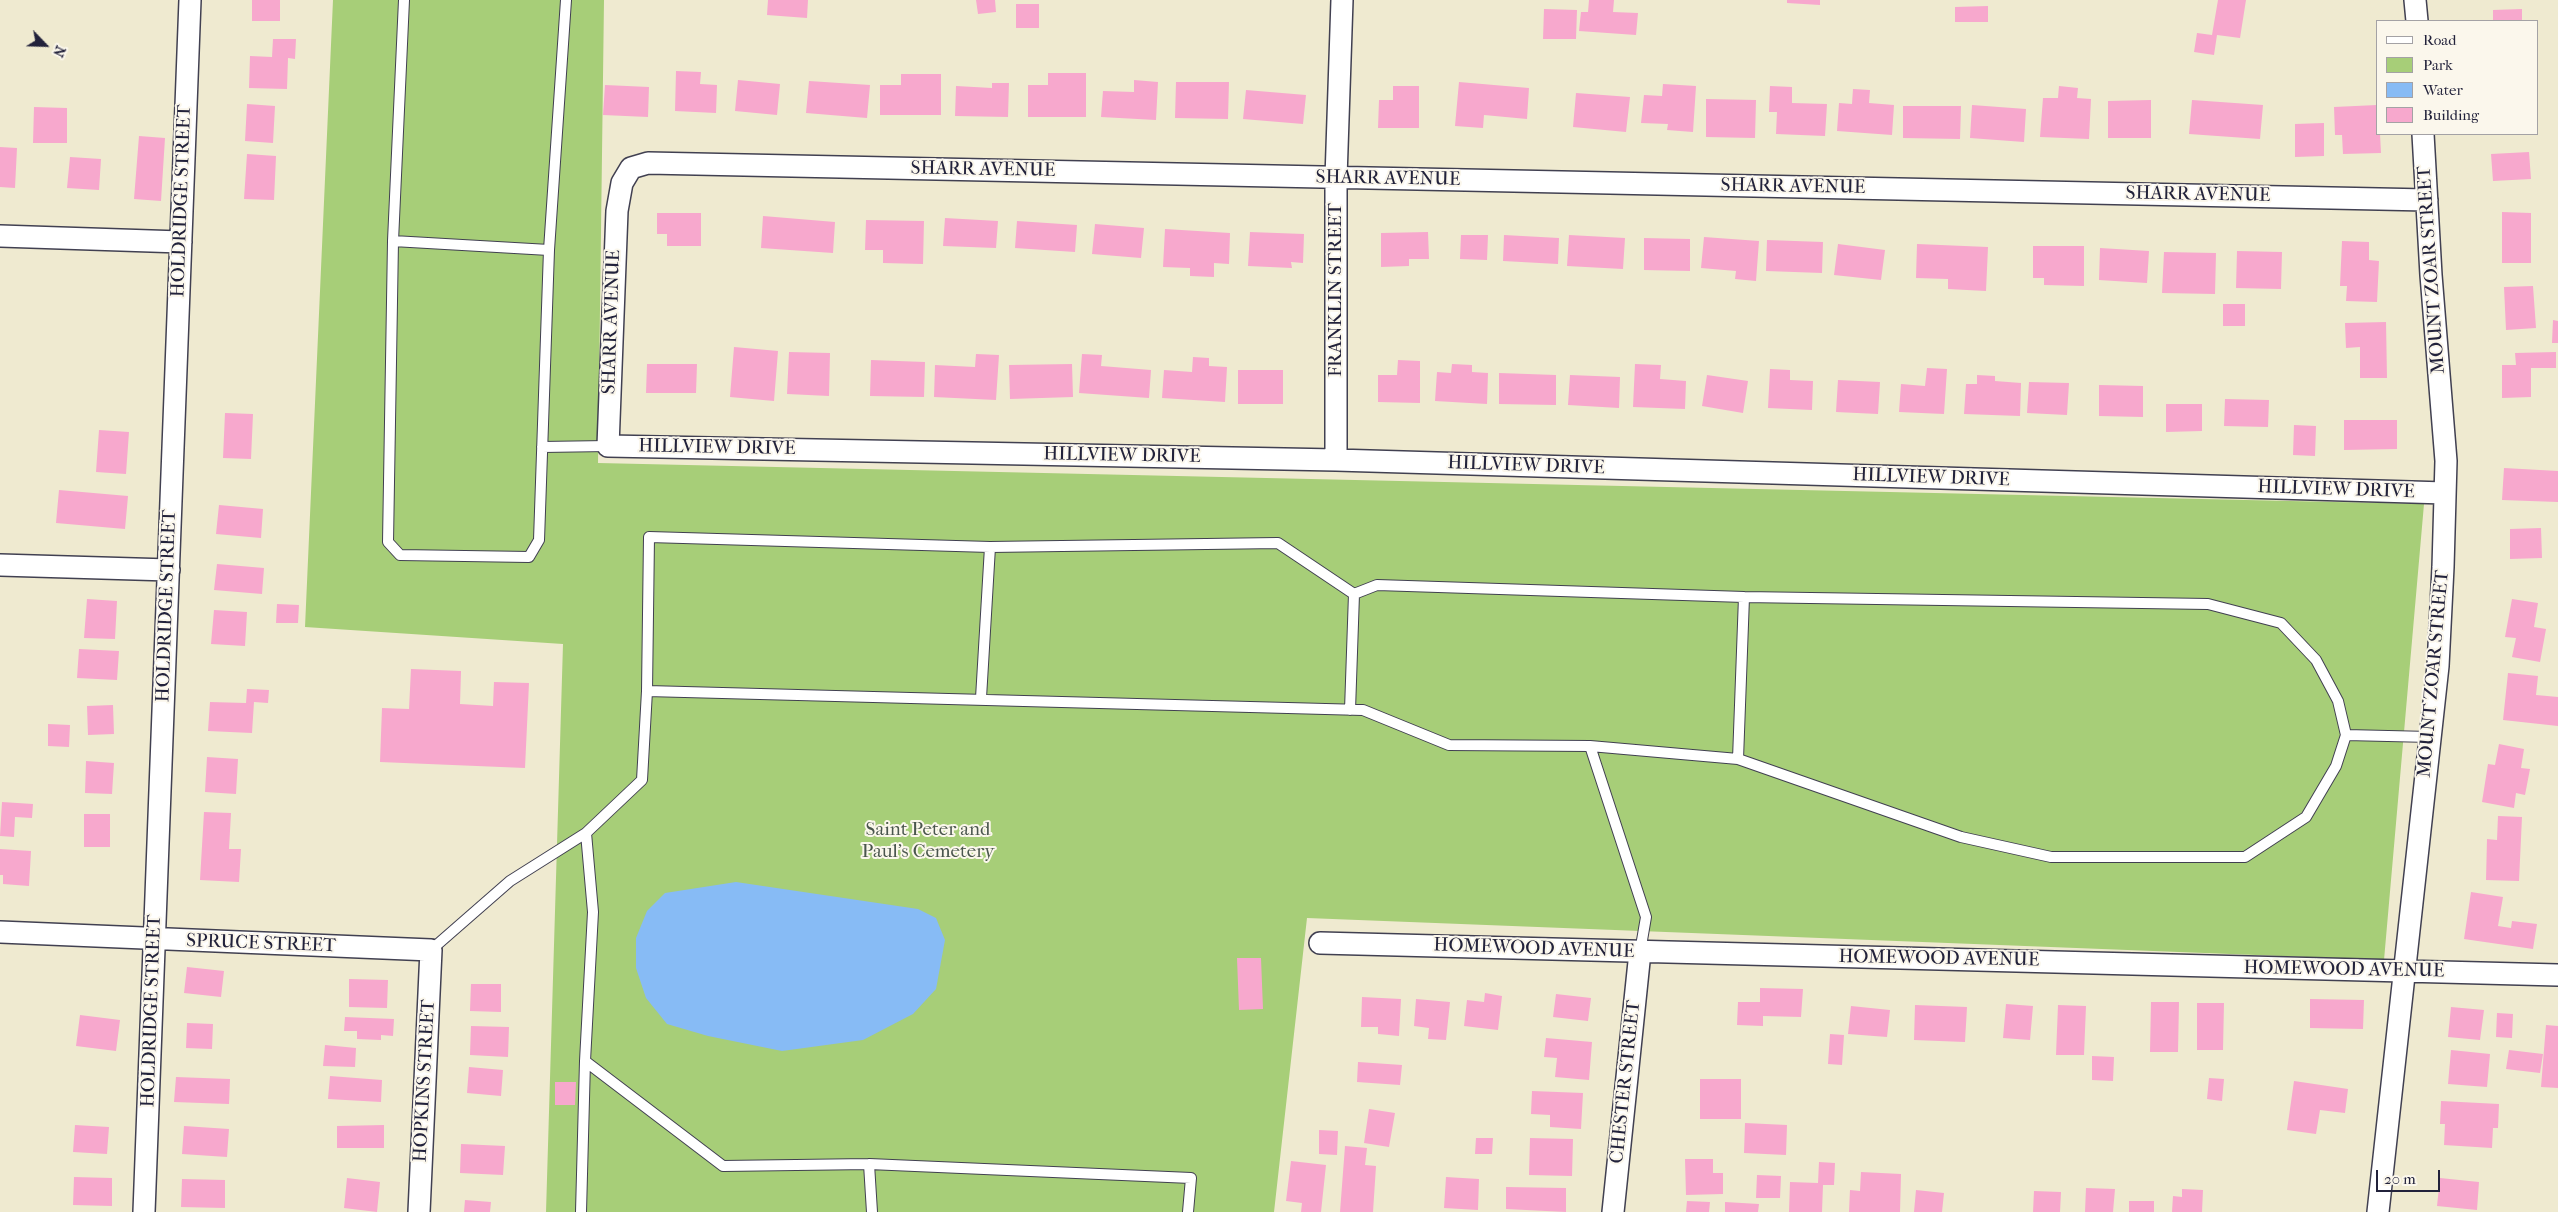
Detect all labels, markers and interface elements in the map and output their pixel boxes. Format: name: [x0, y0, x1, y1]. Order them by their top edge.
north arrow: [20, 20, 70, 70]
legend: [2376, 20, 2538, 135]
text: Road: [2423, 31, 2456, 49]
text: N: [49, 43, 69, 60]
text: Park: [2423, 56, 2453, 74]
text: Water: [2423, 81, 2463, 99]
street label: HOLDRIDGE STREET: [167, 104, 197, 298]
text: Building: [2423, 106, 2479, 124]
street label: SHARR AVENUE: [910, 157, 1056, 183]
street label: MOUNT ZOAR STREET: [2413, 165, 2451, 375]
street label: SHARR AVENUE: [1315, 166, 1461, 192]
street label: SHARR AVENUE: [1720, 174, 1866, 200]
street label: SHARR AVENUE: [2125, 182, 2271, 208]
street label: FRANKLIN STREET: [1325, 203, 1347, 377]
street label: SHARR AVENUE: [598, 249, 626, 395]
street label: HILLVIEW DRIVE: [638, 435, 796, 461]
street label: HILLVIEW DRIVE: [1043, 443, 1201, 469]
street label: HILLVIEW DRIVE: [1447, 452, 1605, 480]
street label: HILLVIEW DRIVE: [1852, 464, 2010, 492]
street label: HILLVIEW DRIVE: [2257, 476, 2415, 504]
street label: HOLDRIDGE STREET: [152, 509, 182, 703]
street label: MOUNT ZOAR STREET: [2414, 569, 2454, 779]
park label: Saint Peter and Paul's Cemetery: [862, 819, 994, 863]
street label: HOLDRIDGE STREET: [137, 914, 167, 1108]
street label: SPRUCE STREET: [186, 930, 336, 958]
street label: HOMEWOOD AVENUE: [1433, 934, 1635, 964]
street label: HOMEWOOD AVENUE: [1838, 946, 2040, 972]
street label: HOMEWOOD AVENUE: [2243, 957, 2445, 983]
street label: HOPKINS STREET: [409, 999, 441, 1163]
street label: CHESTER STREET: [1606, 999, 1646, 1165]
scale bar: [2378, 1160, 2442, 1192]
text: 20 m: [2384, 1170, 2416, 1188]

